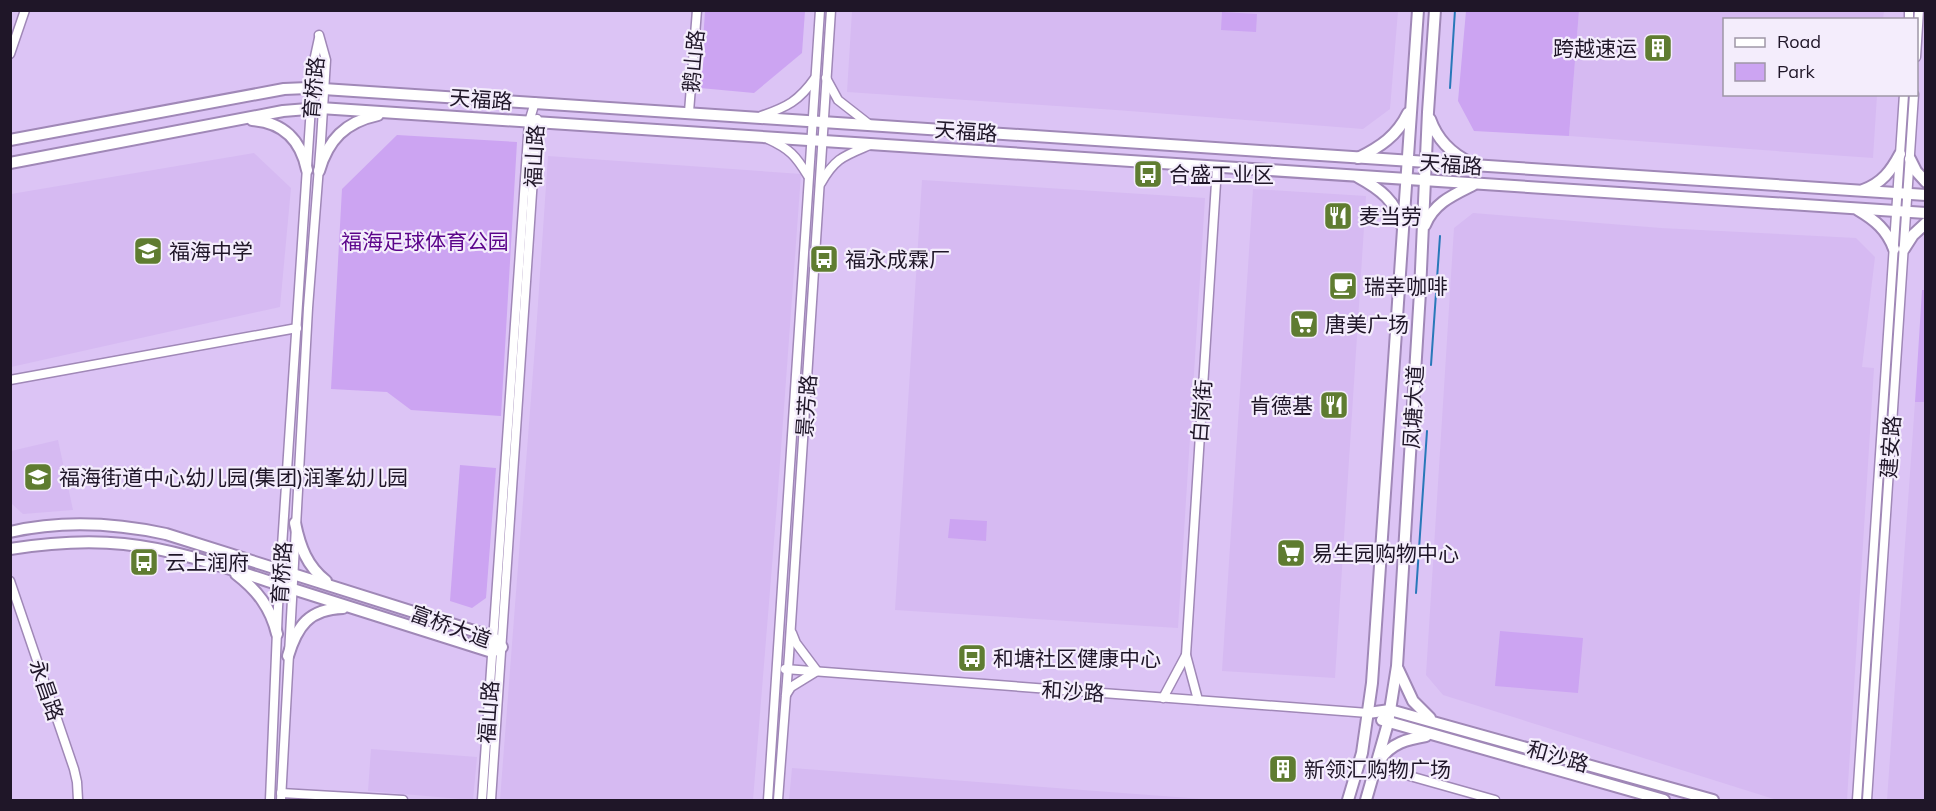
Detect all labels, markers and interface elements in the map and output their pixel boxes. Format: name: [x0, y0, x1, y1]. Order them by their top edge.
legend: [1723, 18, 1918, 96]
street label: 鹅山路: [677, 28, 709, 94]
text: Road: [1777, 30, 1821, 53]
building icon: 跨越速运: [1642, 32, 1674, 64]
place label: 跨越速运: [1553, 35, 1637, 61]
street label: 育桥路: [297, 55, 329, 121]
text: Park: [1777, 60, 1816, 83]
street label: 天福路: [449, 84, 513, 114]
street label: 天福路: [934, 116, 998, 146]
street label: 福山路: [519, 124, 549, 188]
street label: 天福路: [1419, 149, 1483, 179]
bus stop icon: 合盛工业区: [1132, 158, 1164, 190]
place label: 合盛工业区: [1169, 161, 1274, 187]
restaurant icon: 麦当劳: [1322, 200, 1354, 232]
place label: 麦当劳: [1359, 203, 1422, 229]
park label: 福海足球体育公园: [341, 228, 509, 254]
school or university icon: 福海中学: [132, 235, 164, 267]
place label: 福海中学: [169, 238, 253, 264]
bus stop icon: 福永成霖厂: [808, 243, 840, 275]
place label: 福永成霖厂: [845, 246, 950, 272]
cafe icon: 瑞幸咖啡: [1327, 270, 1359, 302]
place label: 瑞幸咖啡: [1364, 273, 1448, 299]
supermarket icon: 唐美广场: [1288, 308, 1320, 340]
place label: 唐美广场: [1325, 311, 1409, 337]
street label: 凤塘大道: [1398, 364, 1428, 450]
street label: 景芳路: [791, 374, 821, 438]
street label: 白岗街: [1186, 379, 1216, 443]
restaurant icon: 肯德基: [1318, 389, 1350, 421]
place label: 肯德基: [1250, 392, 1313, 418]
street label: 建安路: [1875, 415, 1905, 479]
school or university icon: 福海街道中心幼儿园(集团)润峯幼儿园: [22, 461, 54, 493]
place label: 福海街道中心幼儿园(集团)润峯幼儿园: [59, 464, 408, 490]
supermarket icon: 易生园购物中心: [1275, 537, 1307, 569]
place label: 易生园购物中心: [1312, 540, 1459, 566]
street label: 育桥路: [266, 541, 296, 605]
bus stop icon: 云上润府: [128, 546, 160, 578]
place label: 云上润府: [165, 549, 249, 575]
street label: 富桥大道: [407, 599, 495, 653]
bus stop icon: 和塘社区健康中心: [956, 642, 988, 674]
place label: 和塘社区健康中心: [993, 645, 1161, 671]
street label: 永昌路: [24, 656, 70, 724]
street label: 和沙路: [1041, 676, 1105, 706]
street label: 福山路: [473, 680, 503, 744]
street label: 和沙路: [1524, 735, 1592, 777]
building icon: 新领汇购物广场: [1267, 753, 1299, 785]
place label: 新领汇购物广场: [1304, 756, 1451, 782]

